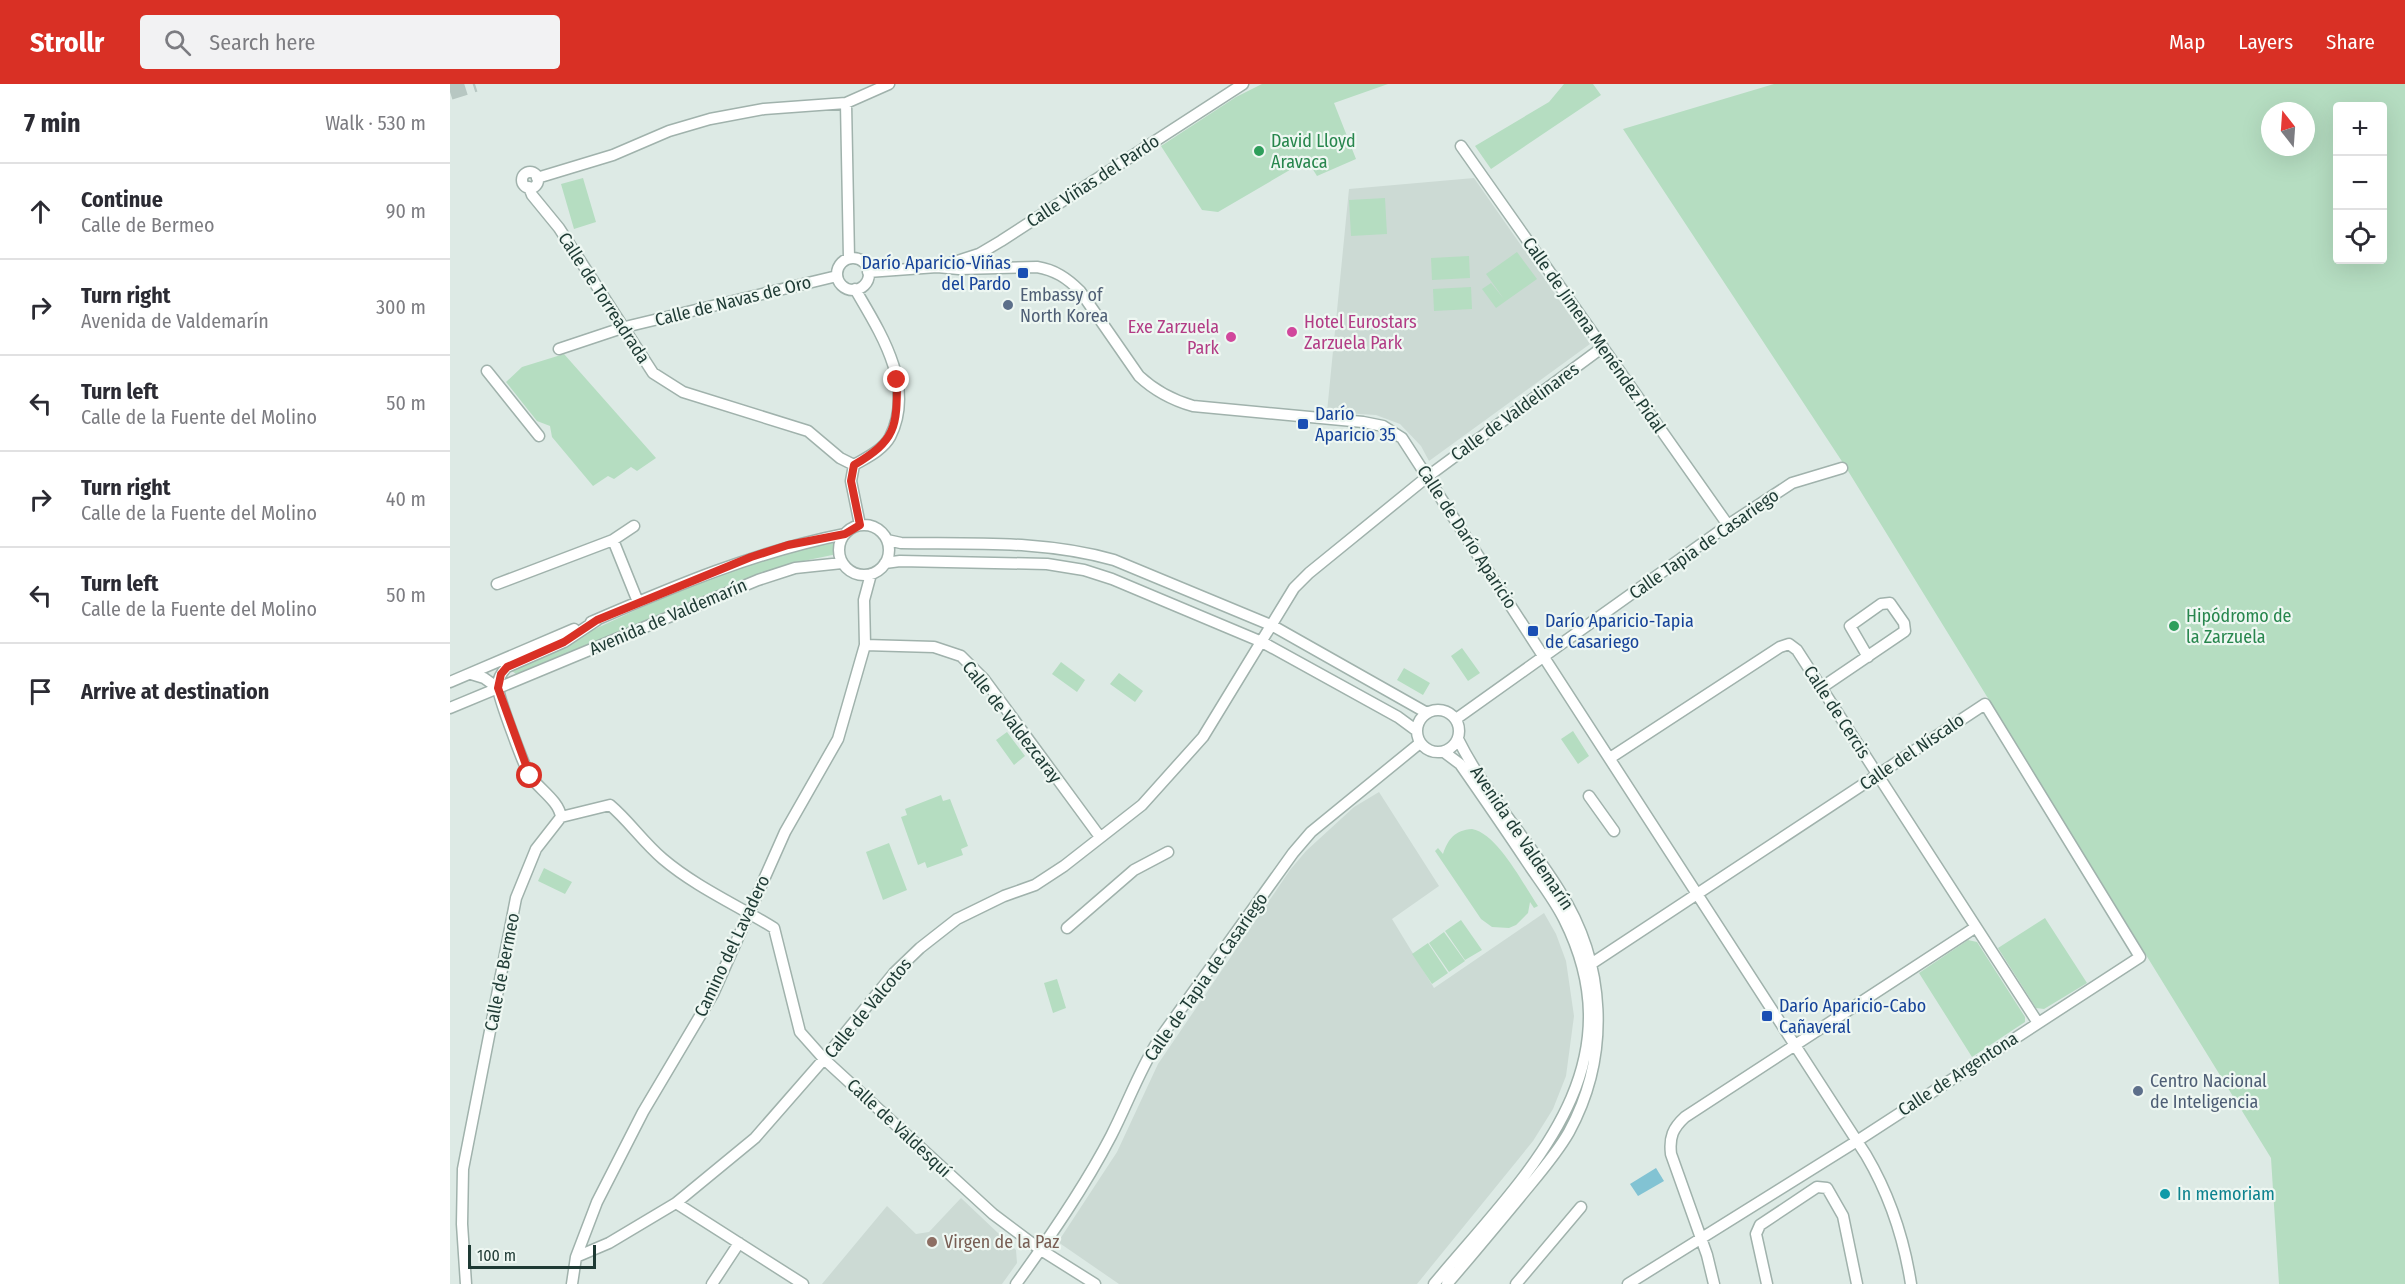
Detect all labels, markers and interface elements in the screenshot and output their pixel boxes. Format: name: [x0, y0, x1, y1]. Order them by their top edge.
search box: [140, 15, 560, 69]
text: Strollr: [30, 26, 104, 59]
icon: search: [161, 26, 194, 59]
text: Search here: [209, 29, 315, 56]
text: Map: [2169, 29, 2205, 55]
text: Layers: [2238, 29, 2293, 55]
text: Share: [2326, 29, 2375, 55]
north arrow: [2261, 102, 2315, 156]
map controls: [2333, 102, 2387, 264]
button: +: [2333, 102, 2387, 156]
text: 7 min: [24, 108, 81, 139]
text: Walk · 530 m: [325, 111, 426, 135]
street label: Calle Viñas del Pardo: [1023, 130, 1163, 232]
place label: David Lloyd Aravaca: [1271, 130, 1356, 173]
marker: David Lloyd Aravaca: [1252, 144, 1266, 158]
button: −: [2333, 156, 2387, 210]
text: Continue: [81, 186, 163, 213]
icon: ahead: [24, 195, 57, 228]
text: 90 m: [386, 199, 426, 223]
button: locate: [2333, 210, 2387, 264]
text: Calle de Bermeo: [81, 213, 214, 237]
street label: Calle de Torreadrada: [553, 228, 655, 368]
street label: Calle de Jimena Menéndez Pidal: [1518, 233, 1670, 437]
place label: Darío Aparicio-Viñas del Pardo: [861, 252, 1011, 295]
marker: Darío Aparicio-Viñas del Pardo: [1016, 266, 1030, 280]
street label: Calle de Navas de Oro: [653, 271, 813, 331]
text: Turn right: [81, 282, 170, 309]
place label: Embassy of North Korea: [1020, 284, 1109, 327]
icon: right: [24, 291, 57, 324]
text: 300 m: [376, 295, 426, 319]
marker: Embassy of North Korea: [1001, 298, 1015, 312]
text: Avenida de Valdemarín: [81, 309, 269, 333]
place label: Hotel Eurostars Zarzuela Park: [1304, 311, 1417, 354]
place label: Exe Zarzuela Park: [1128, 316, 1220, 359]
marker: Hotel Eurostars Zarzuela Park: [1285, 325, 1299, 339]
marker: Exe Zarzuela Park: [1224, 330, 1238, 344]
street label: Calle de Valdelinares: [1447, 358, 1584, 466]
route end: [883, 366, 909, 392]
text: Turn left: [81, 378, 159, 405]
icon: left: [24, 387, 57, 420]
text: 50 m: [386, 391, 426, 415]
place label: Darío Aparicio 35: [1315, 403, 1396, 446]
text: Calle de la Fuente del Molino: [81, 405, 317, 429]
marker: Darío Aparicio 35: [1296, 417, 1310, 431]
street label: Calle de Darío Aparicio: [1412, 461, 1522, 613]
text: Turn right: [81, 474, 170, 501]
icon: right: [24, 483, 57, 516]
street label: Calle Tapia de Casariego: [1625, 484, 1783, 604]
text: 40 m: [386, 487, 426, 511]
text: Calle de la Fuente del Molino: [81, 501, 317, 525]
text: Turn left: [81, 570, 159, 597]
street label: Avenida de Valdemarín: [586, 574, 750, 660]
icon: left: [24, 579, 57, 612]
text: 50 m: [386, 583, 426, 607]
text: Calle de la Fuente del Molino: [81, 597, 317, 621]
place label: Hipódromo de la Zarzuela: [2186, 605, 2292, 648]
place label: Darío Aparicio-Tapia de Casariego: [1545, 610, 1694, 653]
marker: Hipódromo de la Zarzuela: [2167, 619, 2181, 633]
marker: Darío Aparicio-Tapia de Casariego: [1526, 624, 1540, 638]
street label: Calle de Valdezcaray: [958, 657, 1066, 787]
street label: Calle de Cercis: [1799, 661, 1875, 763]
icon: arrive: [24, 675, 57, 708]
text: Arrive at destination: [81, 678, 269, 705]
street label: Calle del Níscalo: [1856, 709, 1968, 795]
route start: [516, 762, 542, 788]
street label: Avenida de Valdemarín: [1466, 762, 1578, 914]
street label: Camino del Lavadero: [690, 872, 774, 1020]
street label: Calle de Tapia de Casariego: [1139, 889, 1273, 1065]
street label: Calle de Bermeo: [480, 911, 524, 1033]
street label: Calle de Valcotos: [820, 953, 917, 1063]
place label: Darío Aparicio-Cabo Cañaveral: [1779, 995, 1926, 1038]
marker: Darío Aparicio-Cabo Cañaveral: [1760, 1009, 1774, 1023]
street label: Calle de Argentona: [1894, 1027, 2022, 1121]
place label: Centro Nacional de Inteligencia: [2150, 1070, 2267, 1113]
street label: Calle de Valdesquí: [842, 1074, 956, 1182]
marker: Centro Nacional de Inteligencia: [2131, 1084, 2145, 1098]
place label: In memoriam: [2177, 1183, 2275, 1205]
marker: In memoriam: [2158, 1187, 2172, 1201]
place label: Virgen de la Paz: [944, 1231, 1059, 1253]
marker: Virgen de la Paz: [925, 1235, 939, 1249]
scale bar: [468, 1242, 596, 1270]
text: 100 m: [477, 1246, 516, 1265]

